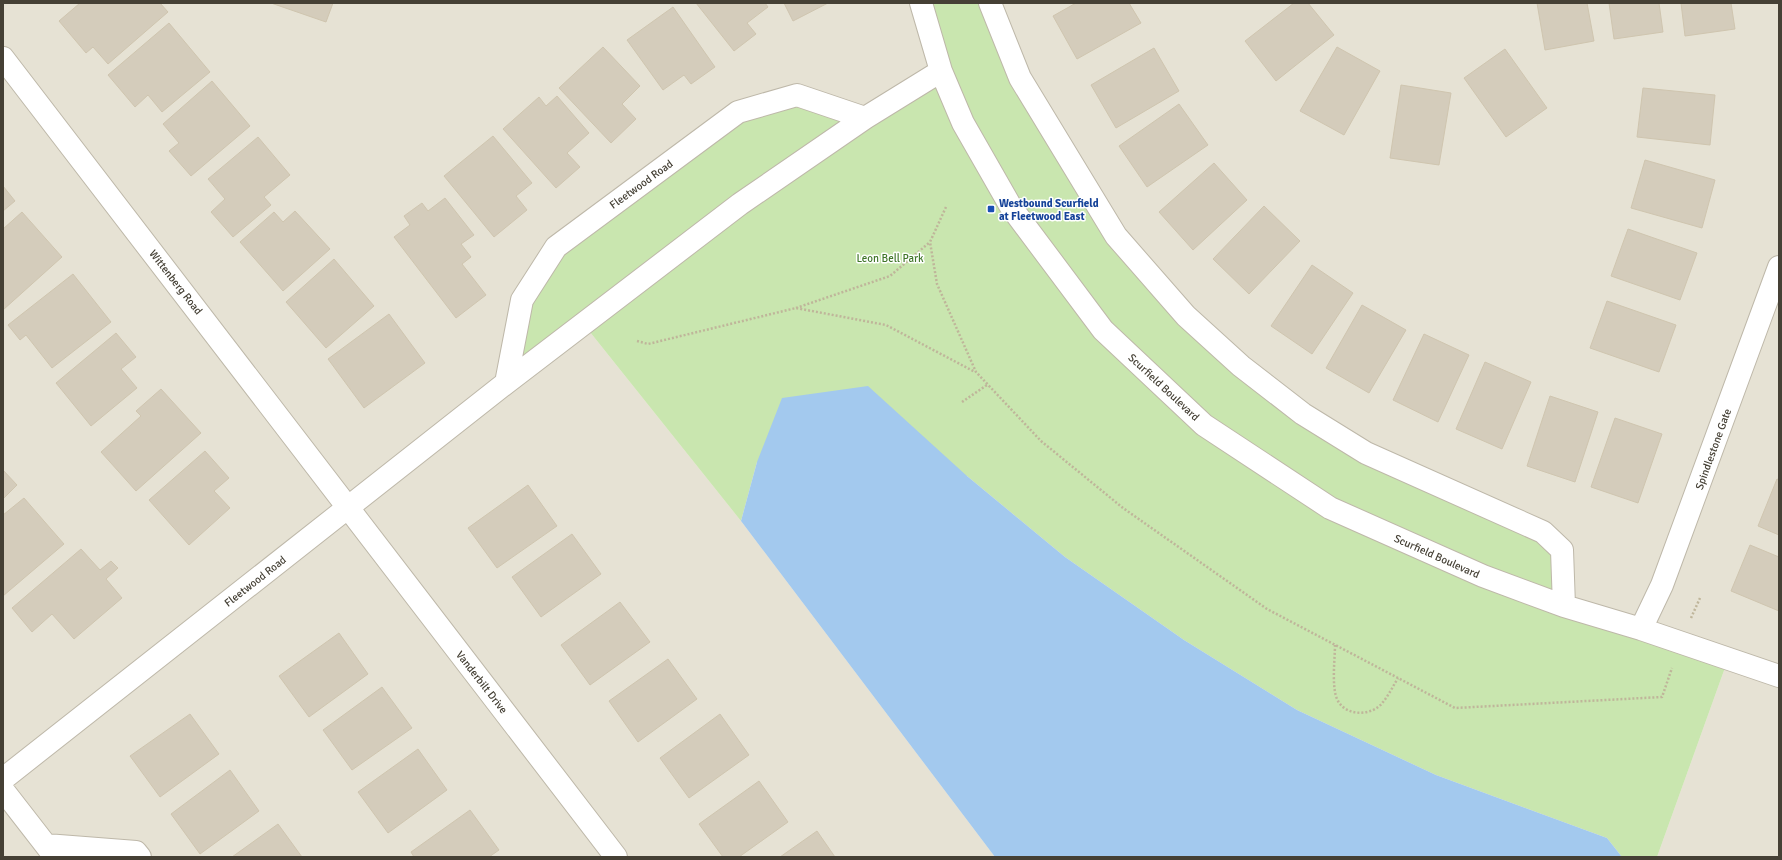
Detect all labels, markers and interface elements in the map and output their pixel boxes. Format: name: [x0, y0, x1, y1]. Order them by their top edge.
street label: Fleetwood Road: [607, 157, 676, 212]
place label: Westbound Scurfield at Fleetwood East: [999, 197, 1099, 223]
marker: Westbound Scurfield at Fleetwood East: [986, 204, 996, 214]
street label: Wittenberg Road: [146, 247, 205, 317]
park label: Leon Bell Park: [856, 252, 924, 265]
street label: Scurfield Boulevard: [1125, 351, 1202, 424]
street label: Spindlestone Gate: [1693, 407, 1734, 492]
street label: Scurfield Boulevard: [1392, 532, 1482, 581]
street label: Fleetwood Road: [222, 553, 289, 610]
street label: Vanderbilt Drive: [453, 649, 510, 716]

